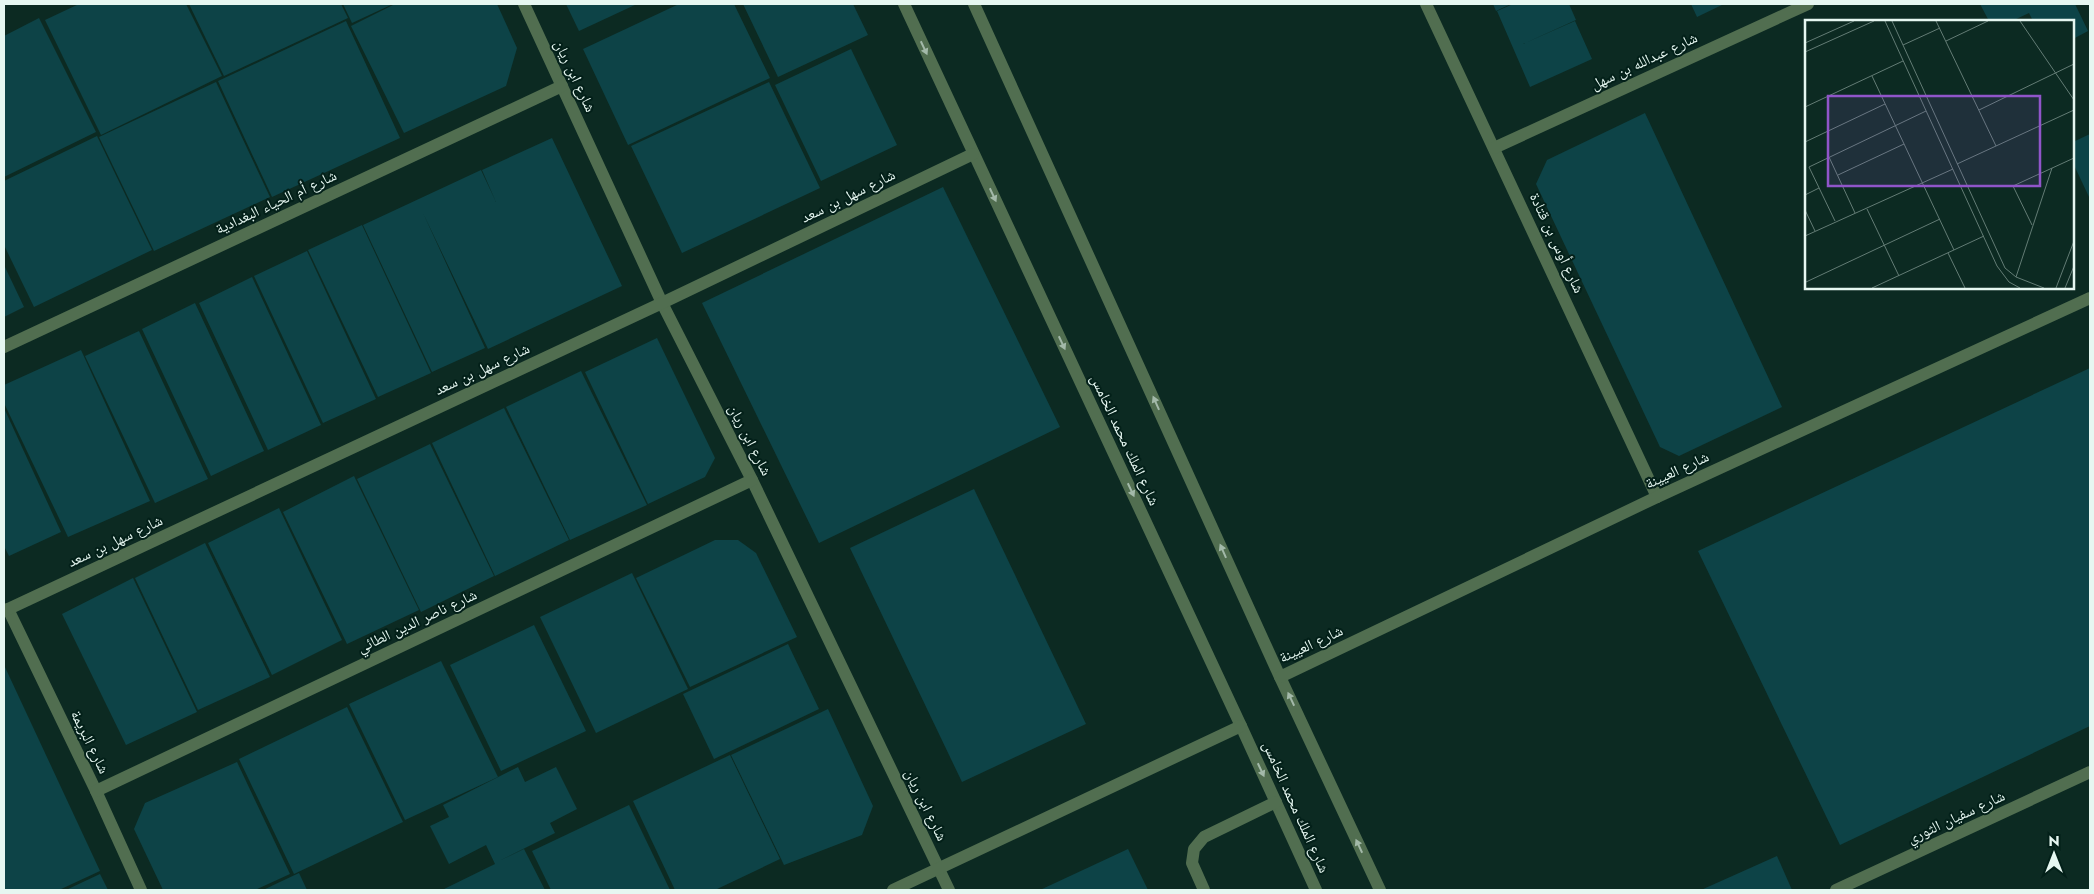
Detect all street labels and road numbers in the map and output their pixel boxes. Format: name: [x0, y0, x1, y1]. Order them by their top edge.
street label: شارع عبدالله بن سهل: [1587, 27, 1701, 95]
street label: شارع ابن ريان: [549, 36, 601, 116]
street label: شارع أم الحياء البغدادية: [212, 164, 340, 240]
street label: شارع سهل بن سعد: [797, 164, 899, 228]
street label: شارع أوس بن قتادة: [1524, 189, 1590, 297]
street label: شارع سهل بن سعد: [431, 337, 533, 401]
street label: شارع الملك محمد الخامس: [1085, 371, 1165, 509]
street label: شارع ابن ريان: [723, 400, 777, 480]
street label: شارع العيينة: [1642, 446, 1713, 494]
street label: شارع سهل بن سعد: [64, 509, 166, 573]
street label: شارع ناصر الدين الطائي: [353, 584, 481, 659]
street label: شارع العيينة: [1276, 620, 1347, 668]
street label: شارع البريمة: [65, 706, 115, 778]
street label: شارع الملك محمد الخامس: [1257, 737, 1335, 877]
street label: شارع ابن ريان: [899, 765, 953, 845]
street label: شارع سفيان الثوري: [1904, 785, 2009, 850]

